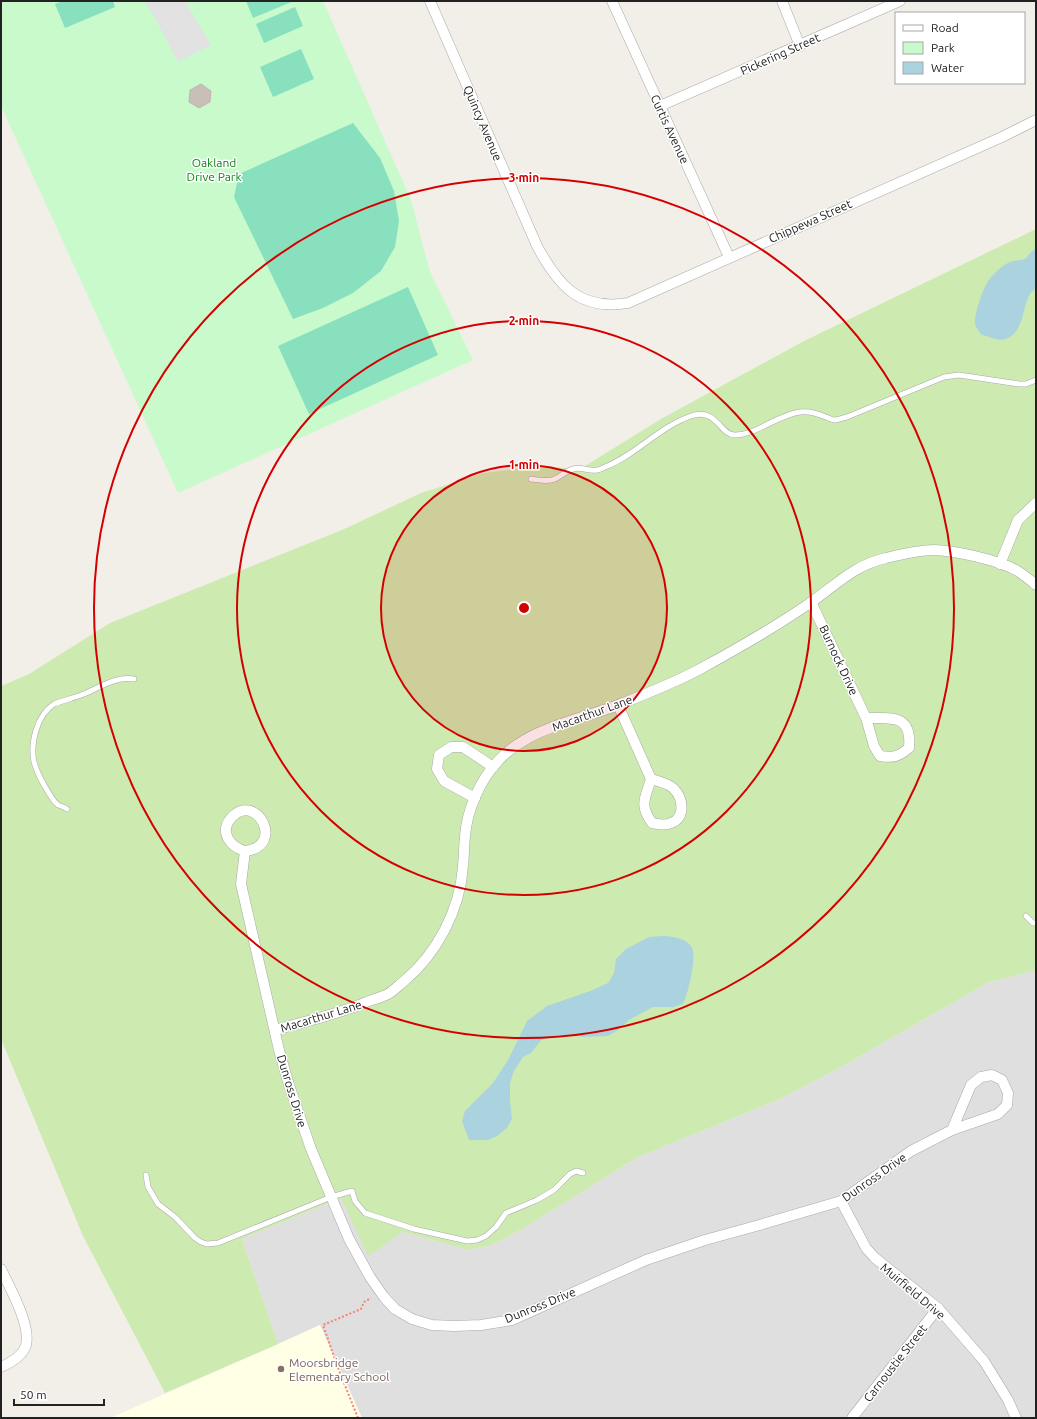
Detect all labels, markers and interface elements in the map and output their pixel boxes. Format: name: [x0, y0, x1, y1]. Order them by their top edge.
legend: [895, 12, 1025, 84]
text: Road: [931, 21, 959, 34]
street label: Pickering Street: [738, 31, 822, 77]
text: Park: [931, 41, 955, 54]
text: Water: [931, 61, 964, 74]
street label: Quincy Avenue: [461, 83, 505, 163]
street label: Curtis Avenue: [648, 92, 692, 166]
park label: Oakland Drive Park: [187, 156, 241, 183]
text: 3 min: [509, 171, 539, 184]
street label: Chippewa Street: [766, 197, 854, 245]
text: 2 min: [509, 314, 539, 327]
text: 1 min: [509, 458, 539, 471]
centre of rings: [517, 601, 531, 615]
street label: Burnock Drive: [817, 623, 861, 697]
street label: Macarthur Lane: [550, 692, 634, 734]
street label: Macarthur Lane: [279, 997, 363, 1035]
street label: Dunross Drive: [275, 1053, 309, 1129]
street label: Dunross Drive: [839, 1150, 909, 1204]
street label: Muirfield Drive: [878, 1260, 948, 1322]
street label: Dunross Drive: [503, 1285, 577, 1325]
street label: Carnoustie Street: [861, 1322, 929, 1404]
place label: Moorsbridge Elementary School: [289, 1356, 389, 1383]
marker: Moorsbridge Elementary School: [276, 1364, 286, 1374]
scale bar: [14, 1381, 104, 1407]
text: 50 m: [20, 1388, 47, 1401]

